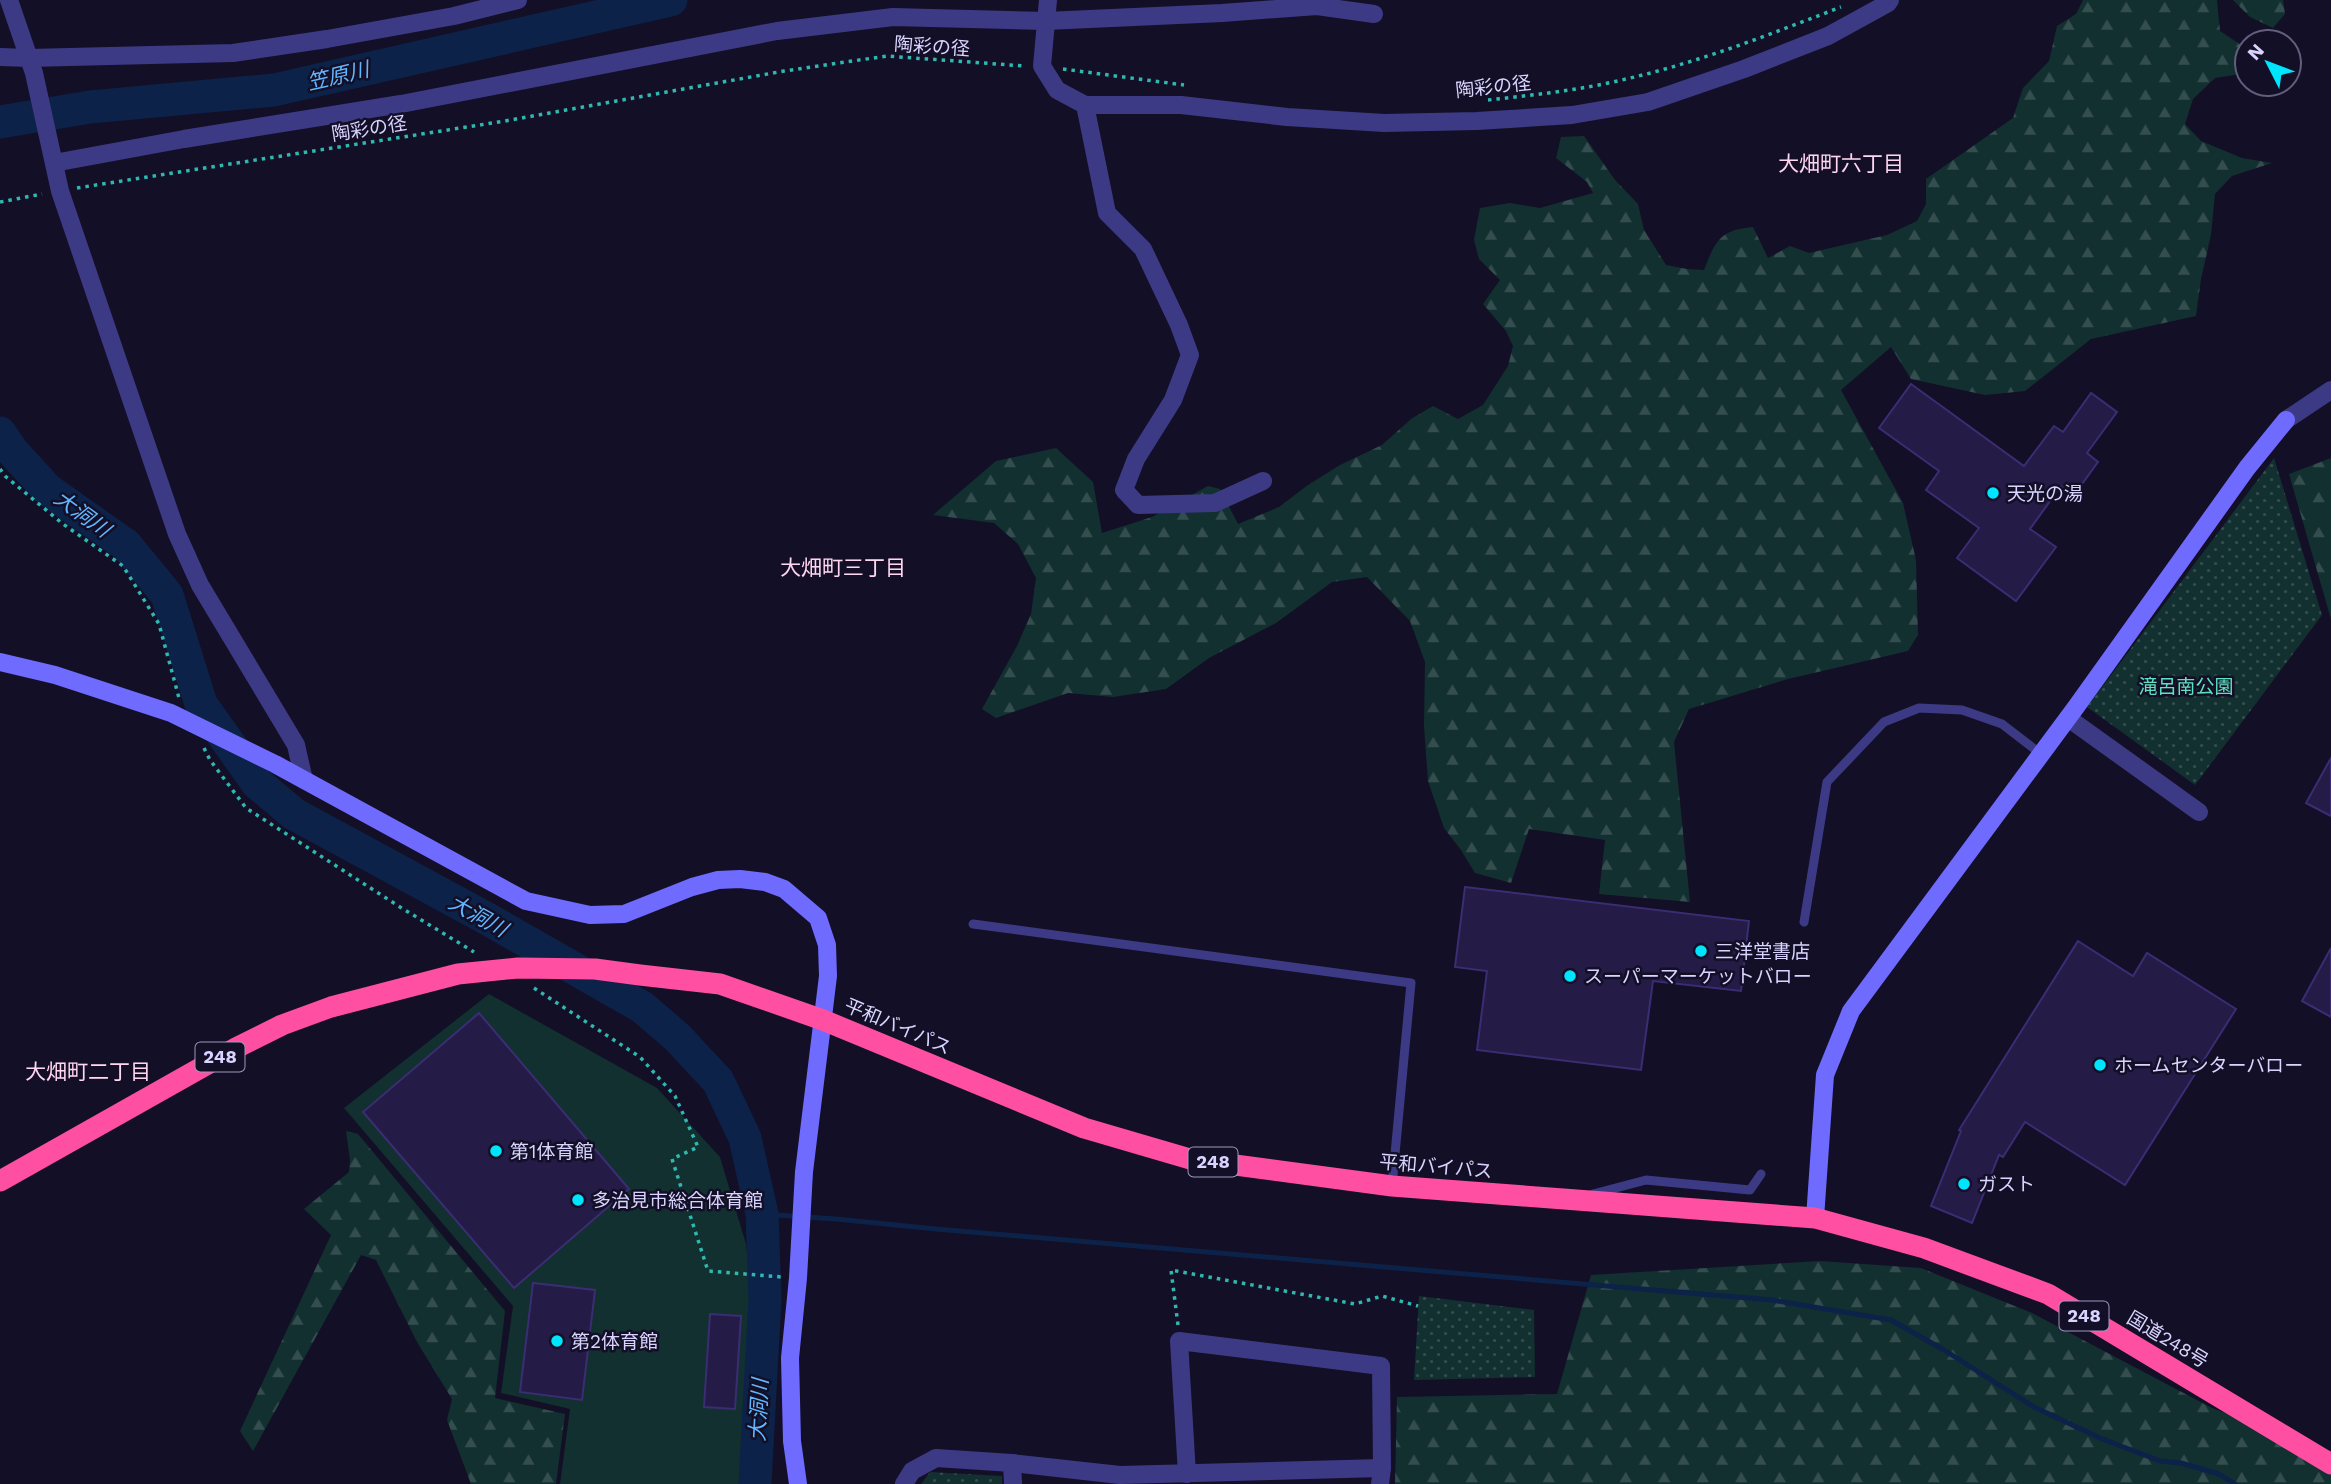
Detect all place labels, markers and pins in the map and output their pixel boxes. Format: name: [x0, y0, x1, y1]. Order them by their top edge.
place label: 天光の湯: [2007, 482, 2083, 505]
marker: 天光の湯: [1985, 485, 2001, 501]
place label: 三洋堂書店: [1715, 940, 1810, 963]
marker: 三洋堂書店: [1693, 943, 1709, 959]
place label: スーパーマーケットバロー: [1584, 965, 1812, 988]
marker: スーパーマーケットバロー: [1562, 968, 1578, 984]
place label: ホームセンターバロー: [2114, 1054, 2303, 1077]
marker: ホームセンターバロー: [2092, 1057, 2108, 1073]
place label: 第1体育館: [510, 1140, 593, 1163]
marker: 第1体育館: [488, 1143, 504, 1159]
place label: ガスト: [1978, 1173, 2035, 1196]
marker: ガスト: [1956, 1176, 1972, 1192]
place label: 多治見市総合体育館: [592, 1189, 763, 1212]
marker: 多治見市総合体育館: [570, 1192, 586, 1208]
place label: 第2体育館: [571, 1330, 658, 1353]
marker: 第2体育館: [549, 1333, 565, 1349]

